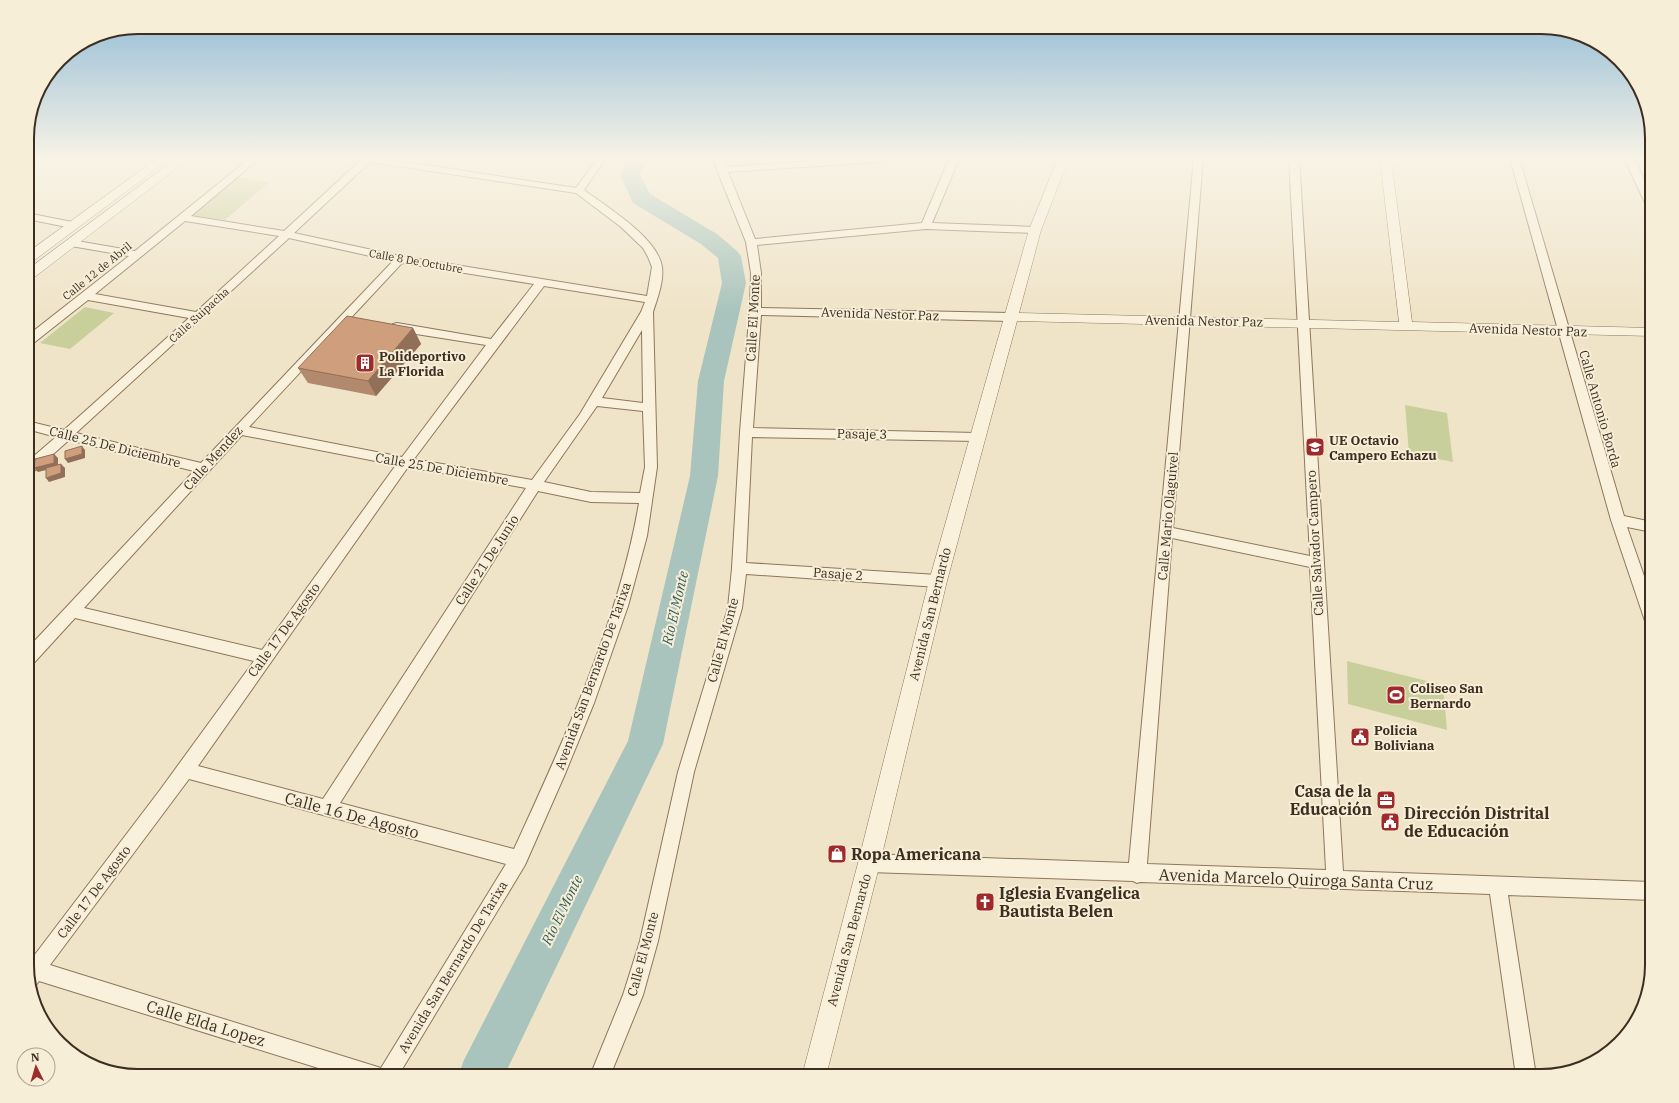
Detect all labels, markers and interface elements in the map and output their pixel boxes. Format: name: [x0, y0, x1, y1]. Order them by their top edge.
street label: Calle 12 de Abril: [60, 239, 134, 303]
street label: Calle 8 De Octubre: [368, 246, 464, 276]
street label: Calle El Monte: [742, 274, 764, 362]
street label: Calle Suipacha: [166, 284, 232, 346]
street label: Avenida Nestor Paz: [821, 303, 939, 325]
street label: Avenida Nestor Paz: [1145, 311, 1263, 331]
street label: Avenida Nestor Paz: [1469, 319, 1587, 341]
place label: Polideportivo La Florida: [379, 348, 466, 380]
street label: Calle Antonio Borda: [1575, 348, 1625, 470]
building icon: Polideportivo La Florida: [354, 352, 376, 374]
street label: Calle 25 De Diciembre: [47, 422, 183, 472]
street label: Calle Mendez: [180, 422, 246, 494]
street label: Pasaje 3: [837, 425, 887, 443]
place label: UE Octavio Campero Echazu: [1329, 432, 1437, 464]
school or university icon: UE Octavio Campero Echazu: [1304, 436, 1326, 458]
street label: Calle 25 De Diciembre: [374, 449, 510, 489]
street label: Calle Mario Olaguivel: [1154, 451, 1182, 581]
street label: Calle Salvador Campero: [1303, 470, 1327, 616]
street label: Calle 21 De Junio: [451, 511, 523, 609]
street label: Avenida San Bernardo: [905, 546, 955, 682]
street label: Pasaje 2: [812, 564, 864, 584]
water label: Río El Monte: [658, 569, 692, 648]
street label: Calle 17 De Agosto: [244, 580, 324, 680]
street label: Avenida San Bernardo De Tarixa: [551, 580, 635, 772]
street label: Calle El Monte: [704, 596, 742, 684]
place label: Coliseo San Bernardo: [1410, 680, 1484, 712]
sports icon: Coliseo San Bernardo: [1385, 684, 1407, 706]
place label: Policia Boliviana: [1374, 722, 1435, 754]
public building icon: Policia Boliviana: [1349, 726, 1371, 748]
place label: Casa de la Educación: [1290, 781, 1372, 819]
street label: Calle 16 De Agosto: [283, 787, 421, 843]
office icon: Casa de la Educación: [1375, 789, 1397, 811]
place label: Dirección Distrital de Educación: [1404, 803, 1549, 841]
public building icon: Dirección Distrital de Educación: [1379, 811, 1401, 833]
street label: Calle 17 De Agosto: [53, 842, 135, 942]
shop icon: Ropa Americana: [826, 843, 848, 865]
place label: Ropa Americana: [851, 844, 981, 864]
street label: Avenida Marcelo Quiroga Santa Cruz: [1158, 864, 1434, 894]
water label: Río El Monte: [537, 872, 587, 949]
street label: Avenida San Bernardo: [823, 872, 875, 1008]
street label: Avenida San Bernardo De Tarixa: [395, 878, 511, 1056]
place label: Iglesia Evangelica Bautista Belen: [999, 883, 1140, 921]
church icon: Iglesia Evangelica Bautista Belen: [974, 891, 996, 913]
street label: Calle El Monte: [624, 910, 662, 998]
street label: Calle Elda Lopez: [144, 995, 268, 1051]
north arrow: [16, 1047, 56, 1087]
text: N: [30, 1050, 40, 1064]

